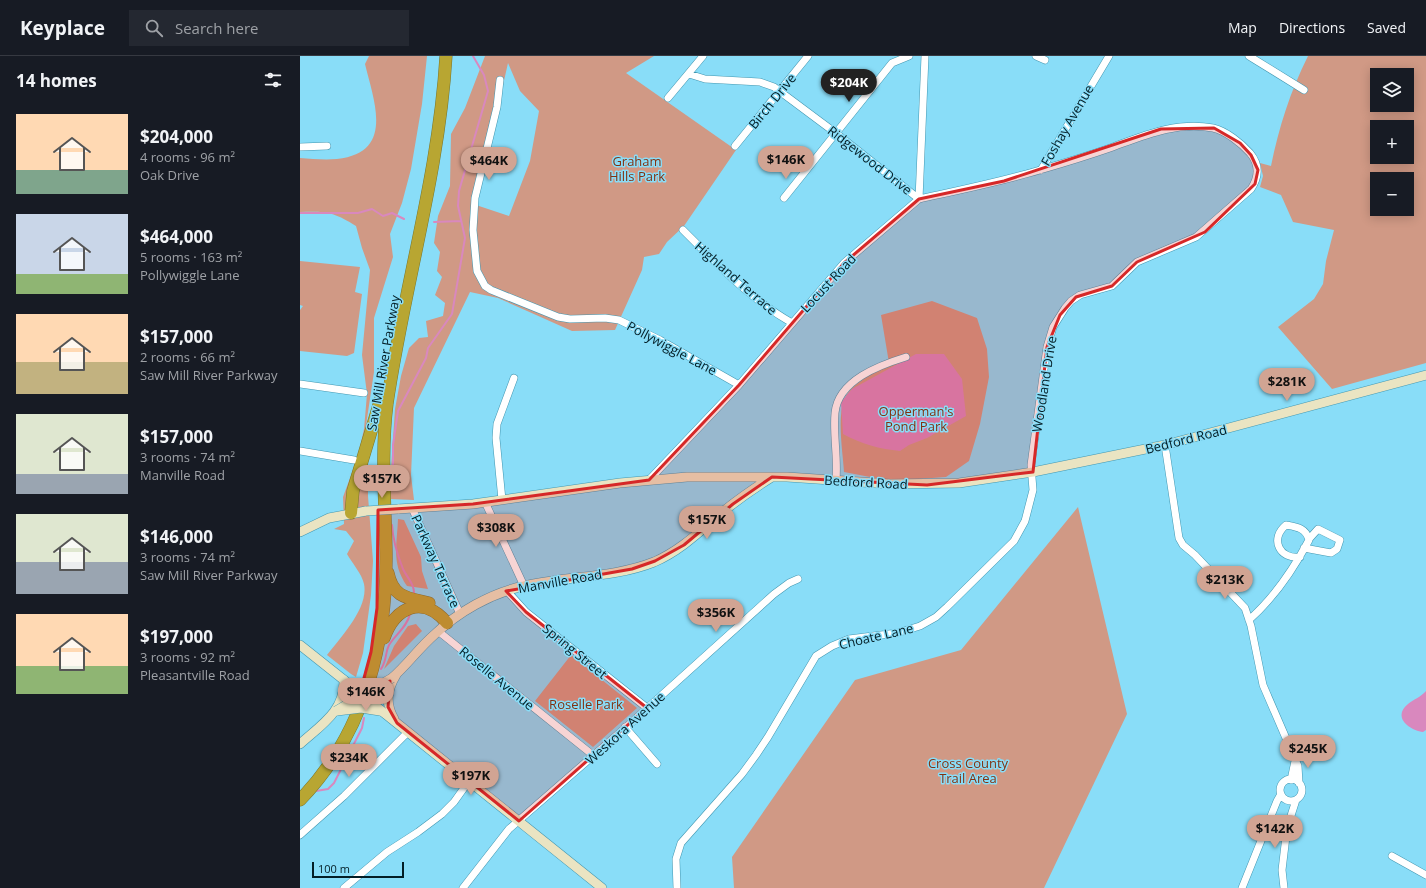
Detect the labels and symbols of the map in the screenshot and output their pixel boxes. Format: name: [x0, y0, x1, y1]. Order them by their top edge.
pin: $204K: [821, 69, 877, 103]
street label: Birch Drive: [744, 70, 800, 132]
street label: Foshay Avenue: [1036, 81, 1098, 169]
street label: Ridgewood Drive: [824, 121, 916, 199]
pin: $146K: [758, 146, 814, 180]
pin: $464K: [461, 147, 517, 181]
park label: Graham Hills Park: [609, 152, 665, 185]
street label: Highland Terrace: [691, 237, 781, 319]
street label: Locust Road: [796, 250, 860, 316]
street label: Saw Mill River Parkway: [362, 293, 404, 432]
street label: Pollywiggle Lane: [624, 317, 720, 379]
street label: Woodland Drive: [1028, 335, 1060, 433]
pin: $281K: [1259, 368, 1315, 402]
park label: Opperman's Pond Park: [879, 402, 953, 435]
street label: Bedford Road: [1143, 420, 1229, 458]
pin: $157K: [354, 465, 410, 499]
street label: Bedford Road: [824, 471, 908, 493]
pin: $157K: [679, 506, 735, 540]
street label: Parkway Terrace: [407, 512, 465, 610]
pin: $308K: [468, 514, 524, 548]
street label: Manville Road: [517, 565, 603, 597]
pin: $213K: [1197, 566, 1253, 600]
pin: $356K: [688, 599, 744, 633]
street label: Spring Street: [539, 619, 611, 683]
street label: Choate Lane: [837, 619, 915, 653]
street label: Roselle Avenue: [456, 642, 538, 714]
pin: $146K: [338, 678, 394, 712]
street label: Weskora Avenue: [581, 687, 669, 769]
park label: Roselle Park: [549, 695, 623, 713]
pin: $245K: [1280, 735, 1336, 769]
pin: $234K: [321, 744, 377, 778]
park label: Cross County Trail Area: [928, 754, 1009, 787]
pin: $197K: [443, 762, 499, 796]
pin: $142K: [1247, 815, 1303, 849]
scale bar: [312, 860, 404, 879]

